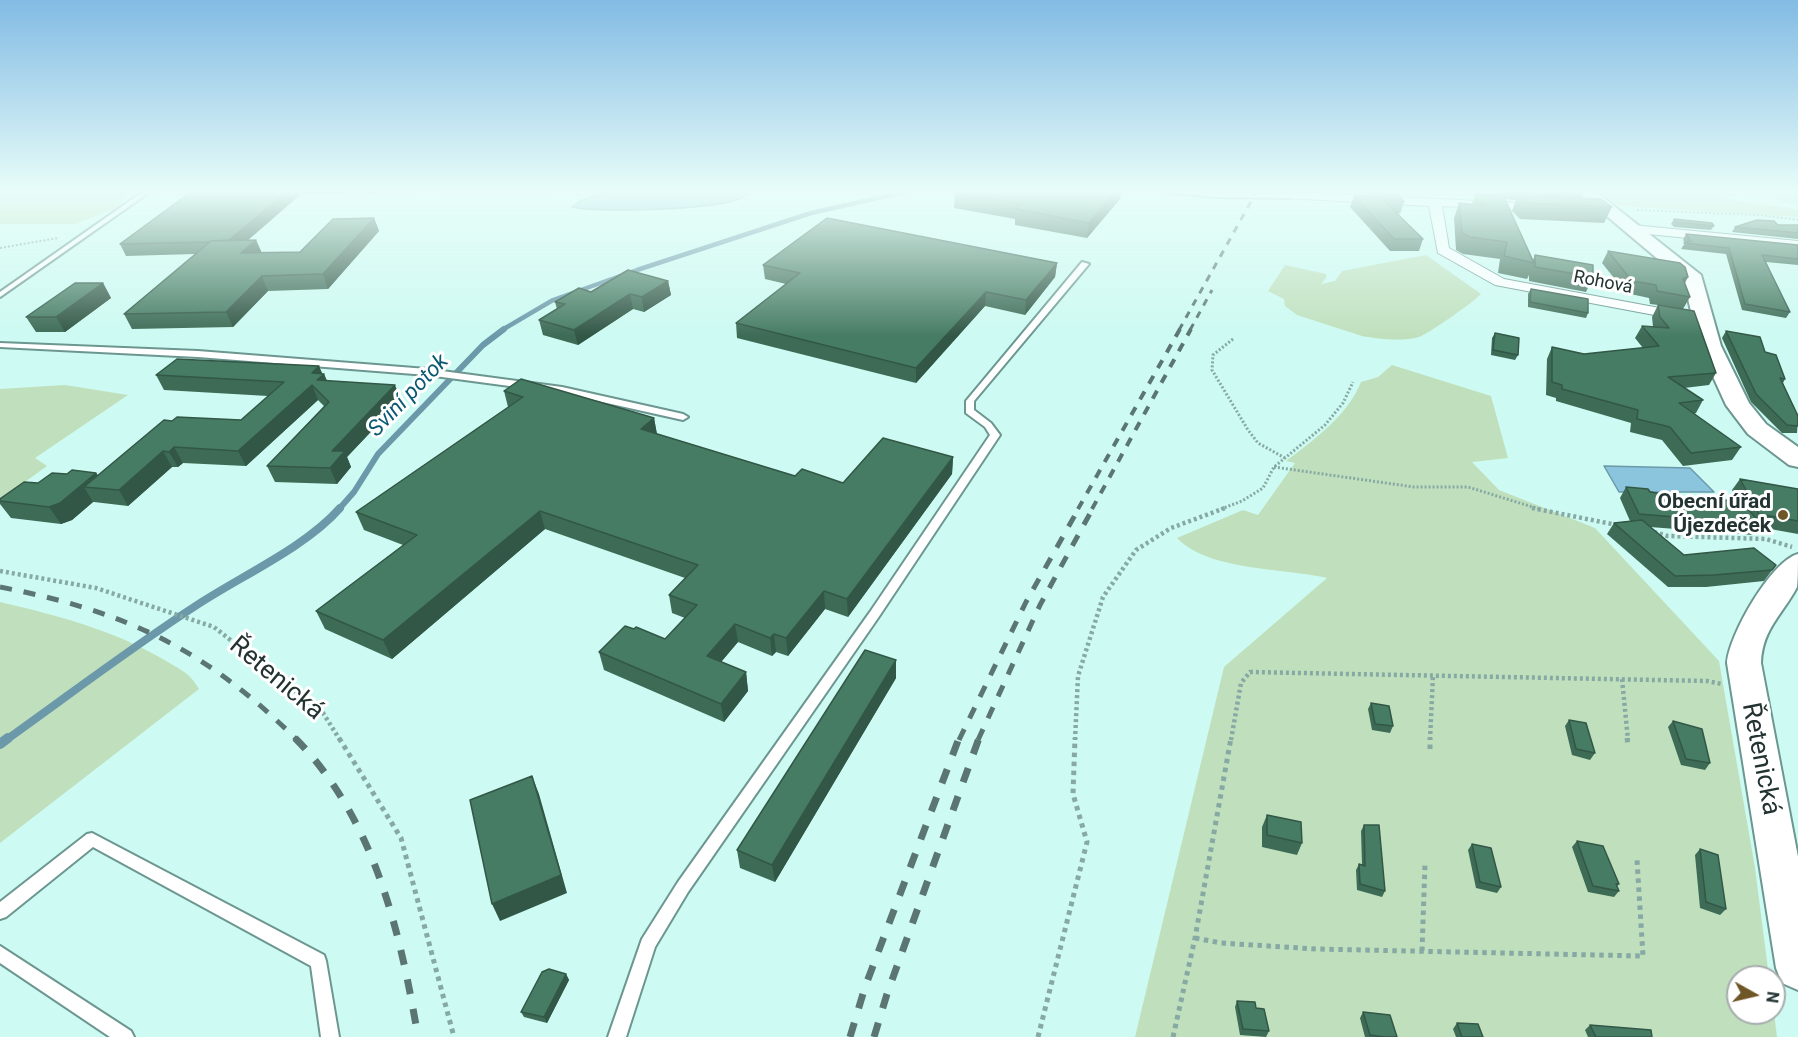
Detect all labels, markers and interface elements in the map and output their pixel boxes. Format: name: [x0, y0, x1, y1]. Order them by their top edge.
street label: Rohová: [1572, 267, 1634, 299]
water label: Sviní potok: [363, 349, 455, 443]
place label: Obecní úřad Újezdeček: [1658, 490, 1771, 540]
marker: Obecní úřad Újezdeček: [1776, 508, 1790, 522]
street label: Řetenická: [222, 631, 330, 727]
street label: Řetenická: [1734, 700, 1786, 818]
north arrow: [1726, 965, 1786, 1025]
text: N: [1762, 990, 1783, 1004]

